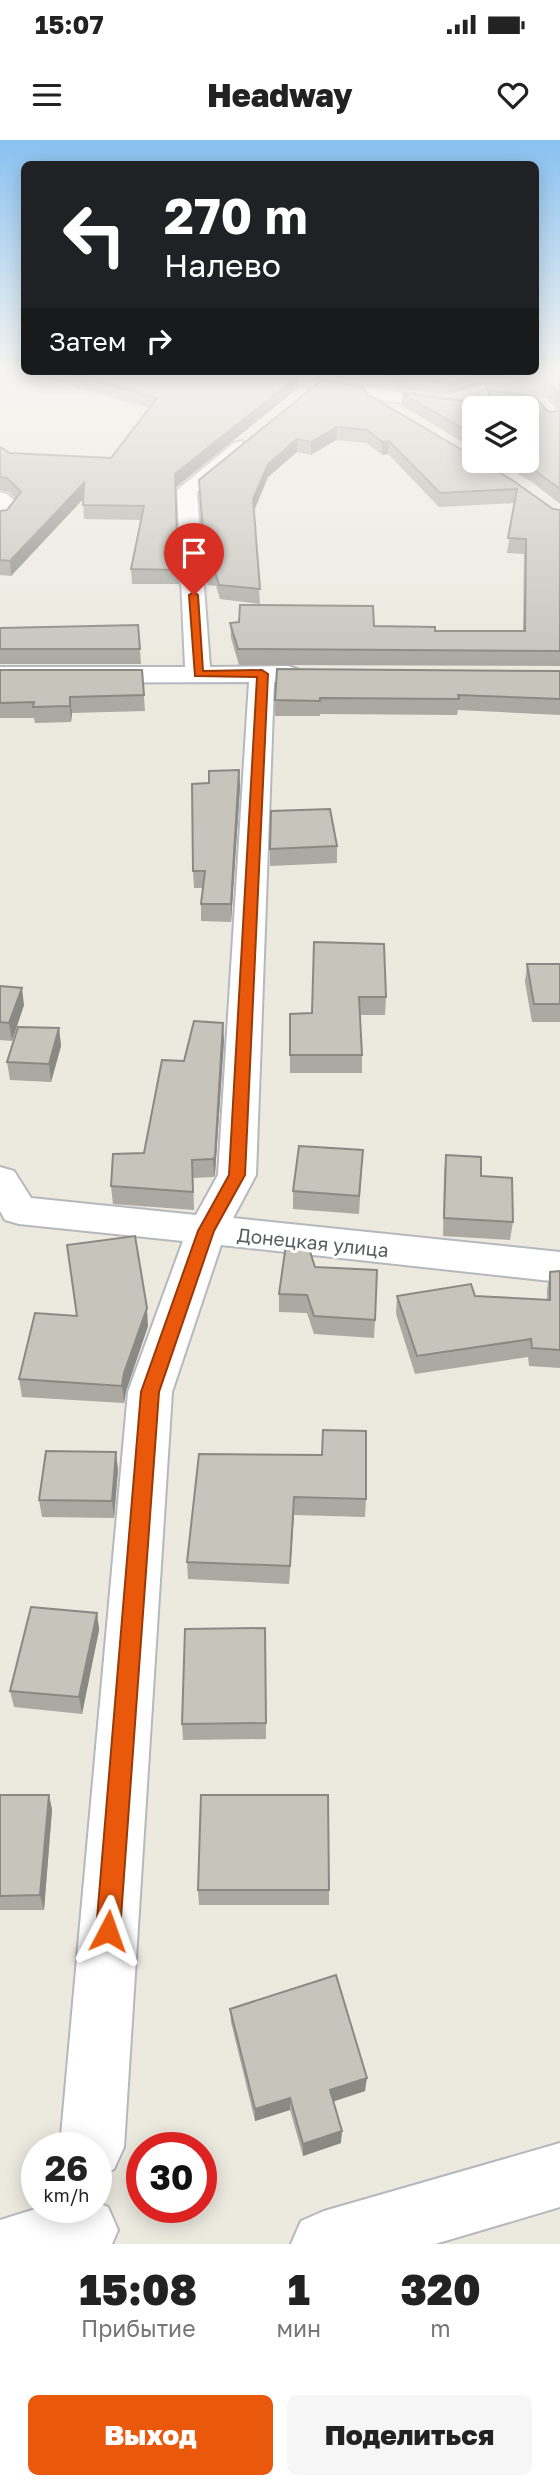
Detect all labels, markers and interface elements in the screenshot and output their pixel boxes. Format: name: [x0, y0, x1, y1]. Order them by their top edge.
text: 15:07: [35, 9, 104, 40]
icon: menu: [28, 76, 66, 114]
text: Headway: [207, 76, 353, 114]
icon: heart: [494, 76, 532, 114]
text: 270 m: [164, 186, 308, 245]
icon: left: [49, 189, 140, 280]
text: Налево: [164, 246, 281, 284]
icon: right: [140, 322, 178, 360]
text: Затем: [49, 326, 126, 357]
map controls: [462, 396, 539, 473]
button: layers: [462, 396, 539, 473]
pin: [164, 523, 224, 595]
icon: arrive: [175, 534, 213, 572]
street label: Донецкая улица: [236, 1223, 390, 1261]
position arrow: [71, 1894, 145, 1968]
speed limit sign: 30: [126, 2132, 217, 2223]
text: 26: [45, 2147, 88, 2189]
text: km/h: [44, 2184, 89, 2206]
text: 15:08: [79, 2264, 197, 2314]
text: 1: [288, 2264, 310, 2314]
text: 320: [400, 2264, 481, 2314]
text: Прибытие: [81, 2314, 195, 2342]
text: мин: [276, 2314, 321, 2342]
text: m: [430, 2314, 451, 2342]
button: Выход: [28, 2395, 273, 2475]
button: Поделиться: [287, 2395, 532, 2475]

